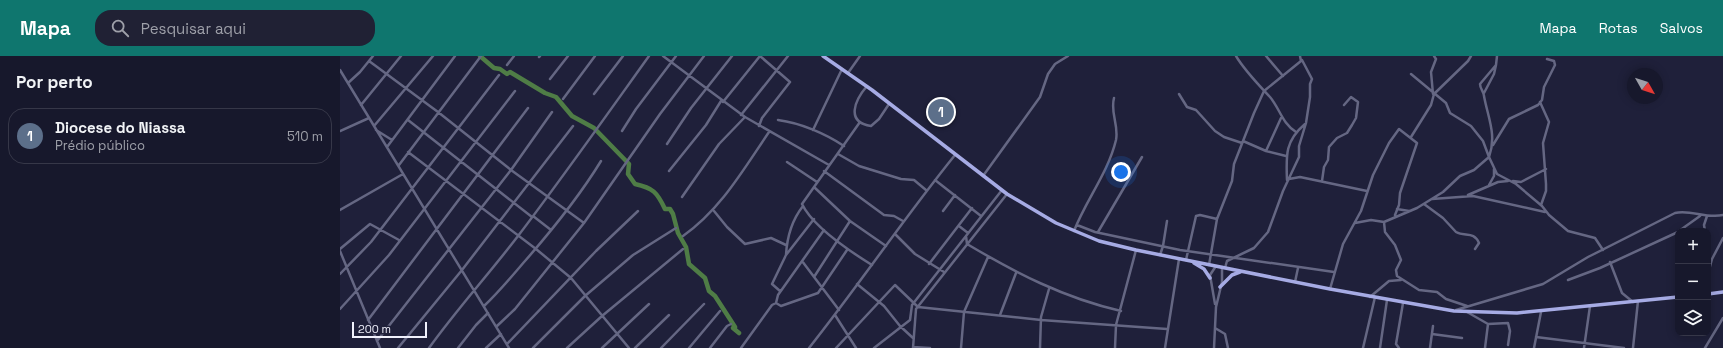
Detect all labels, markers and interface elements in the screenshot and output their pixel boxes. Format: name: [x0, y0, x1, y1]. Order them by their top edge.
search box: [95, 10, 375, 46]
text: Mapa: [20, 16, 71, 41]
icon: search: [109, 17, 131, 39]
text: Pesquisar aqui: [141, 19, 246, 38]
text: Mapa: [1539, 19, 1577, 37]
text: Rotas: [1599, 19, 1638, 37]
text: Salvos: [1660, 19, 1703, 37]
north arrow: [1627, 68, 1663, 104]
text: Por perto: [16, 71, 93, 93]
pin: 1: [928, 97, 954, 127]
text: Diocese do Niassa: [55, 118, 185, 137]
text: 1: [27, 128, 33, 145]
text: 510 m: [287, 128, 323, 145]
text: Prédio público: [55, 137, 145, 154]
your location: [1111, 162, 1131, 182]
map controls: [1675, 228, 1711, 336]
button: +: [1675, 228, 1711, 264]
button: −: [1675, 264, 1711, 300]
button: layers: [1675, 300, 1711, 336]
scale bar: [352, 320, 427, 339]
text: 200 m: [358, 322, 391, 336]

